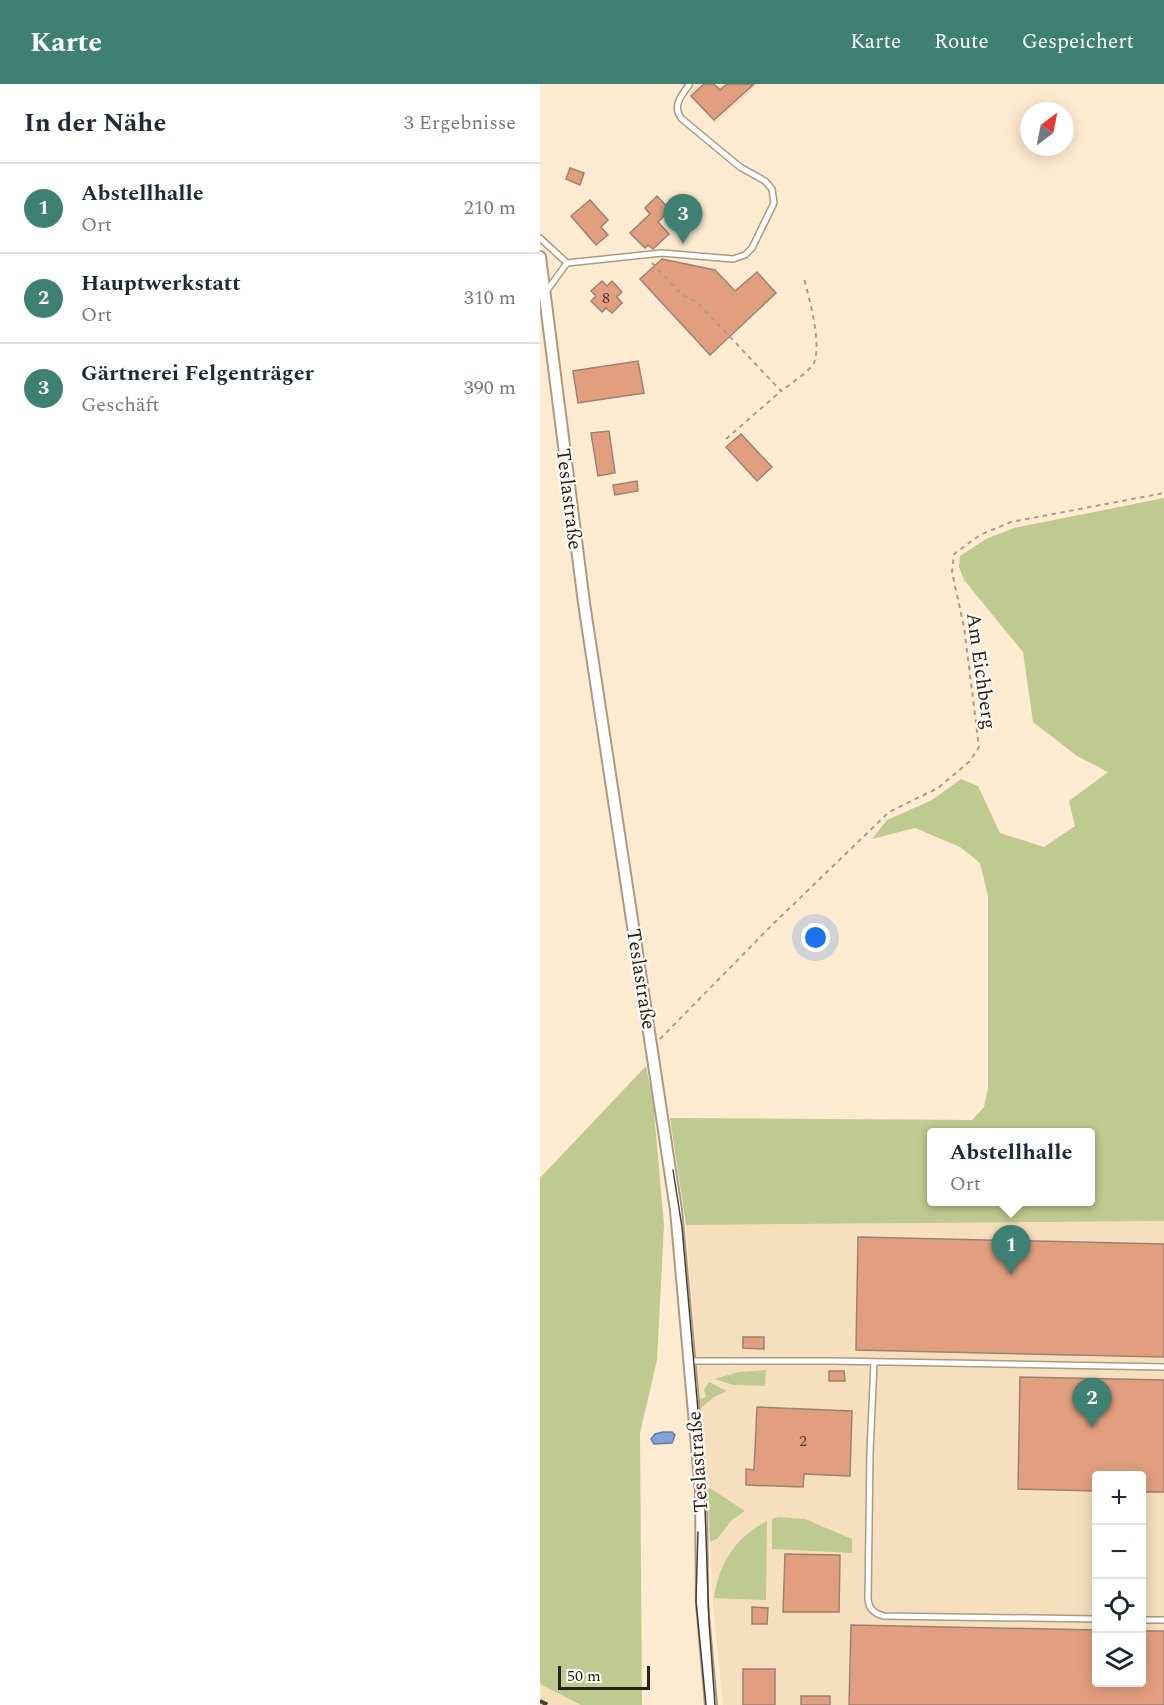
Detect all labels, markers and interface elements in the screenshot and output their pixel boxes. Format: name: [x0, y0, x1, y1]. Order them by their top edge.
text: Karte: [30, 21, 102, 64]
text: Karte: [850, 26, 901, 58]
text: Route: [934, 26, 989, 58]
text: Gespeichert: [1022, 26, 1134, 58]
north arrow: [1020, 102, 1074, 156]
text: In der Nähe: [24, 103, 166, 143]
text: 3 Ergebnisse: [404, 108, 516, 138]
text: Abstellhalle: [81, 177, 204, 210]
text: 1: [38, 193, 49, 223]
text: 210 m: [464, 193, 516, 223]
pin: 3: [664, 194, 702, 244]
text: Ort: [81, 210, 112, 240]
text: Hauptwerkstatt: [81, 267, 241, 300]
text: 2: [38, 283, 49, 313]
text: 310 m: [464, 283, 516, 313]
house number: 8: [602, 286, 610, 310]
text: Ort: [81, 300, 112, 330]
text: Gärtnerei Felgenträger: [81, 357, 314, 390]
text: 3: [38, 373, 49, 403]
text: 390 m: [464, 373, 516, 403]
text: Geschäft: [81, 390, 159, 420]
street label: Teslastraße: [548, 447, 590, 551]
street label: Am Eichberg: [958, 611, 1004, 731]
your location: [801, 923, 830, 952]
street label: Teslastraße: [618, 927, 664, 1032]
popup: [927, 1128, 1095, 1206]
text: Abstellhalle: [950, 1136, 1072, 1169]
text: Ort: [950, 1169, 981, 1199]
pin: 1: [992, 1226, 1030, 1275]
pin: 2: [1072, 1378, 1112, 1428]
street label: Teslastraße: [679, 1410, 717, 1514]
house number: 2: [799, 1429, 807, 1453]
map controls: [1092, 1471, 1146, 1687]
button: +: [1092, 1471, 1146, 1525]
button: −: [1092, 1525, 1146, 1579]
button: locate: [1092, 1579, 1146, 1633]
button: layers: [1092, 1633, 1146, 1687]
scale bar: [558, 1663, 650, 1690]
text: 50 m: [567, 1664, 601, 1688]

